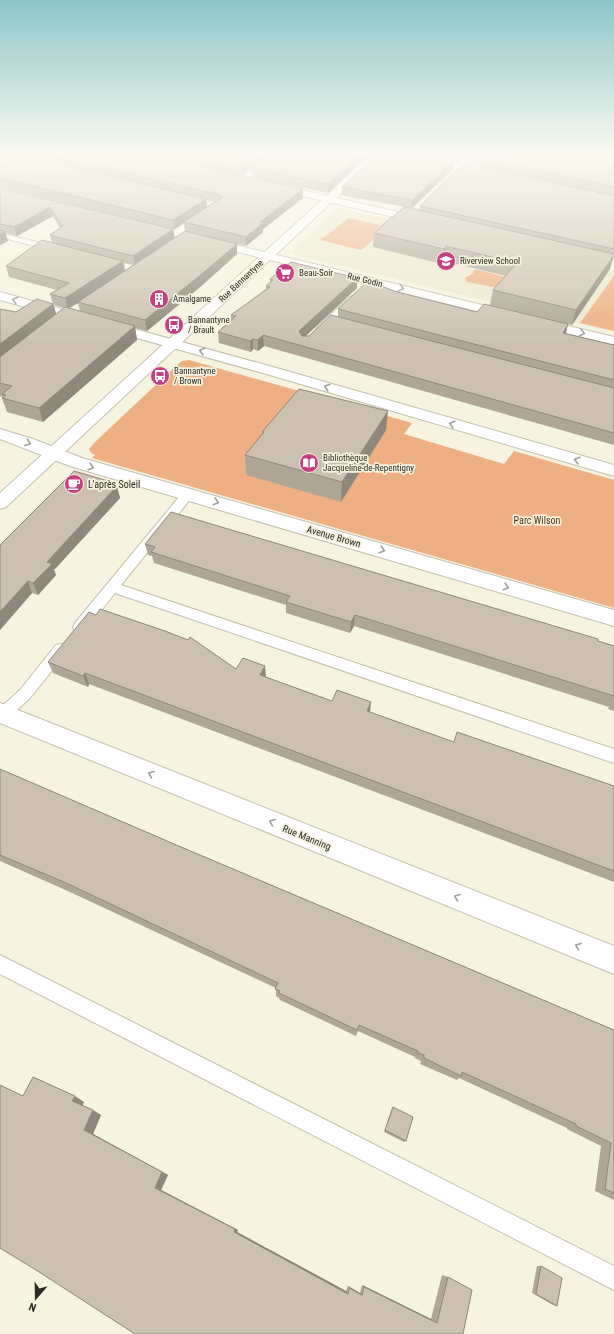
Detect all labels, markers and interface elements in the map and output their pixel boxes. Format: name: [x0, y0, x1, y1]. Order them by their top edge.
school or university icon: Riverview School: [435, 250, 457, 272]
place label: Riverview School: [460, 256, 520, 266]
street label: Rue Bannantyne: [217, 258, 265, 304]
supermarket icon: Beau-Soir: [274, 262, 296, 284]
place label: Beau-Soir: [299, 268, 333, 278]
street label: Rue Godin: [346, 271, 384, 289]
one-way arrow: [398, 284, 404, 292]
building icon: Amalgame: [148, 288, 170, 310]
place label: Amalgame: [173, 294, 211, 304]
one-way arrow: [12, 296, 19, 305]
bus stop icon: Bannantyne / Brault: [163, 314, 185, 336]
place label: Bannantyne / Brault: [188, 315, 230, 335]
one-way arrow: [578, 328, 585, 336]
one-way arrow: [199, 347, 206, 356]
bus stop icon: Bannantyne / Brown: [149, 365, 171, 387]
place label: Bannantyne / Brown: [174, 366, 216, 386]
one-way arrow: [324, 383, 331, 392]
one-way arrow: [448, 420, 455, 429]
one-way arrow: [24, 438, 31, 447]
library icon: Bibliothèque Jacqueline-de-Repentigny: [298, 452, 320, 474]
place label: Bibliothèque Jacqueline-de-Repentigny: [323, 453, 414, 473]
one-way arrow: [573, 456, 580, 465]
one-way arrow: [88, 462, 95, 471]
cafe icon: L'après Soleil: [63, 473, 85, 495]
place label: L'après Soleil: [88, 479, 140, 490]
one-way arrow: [213, 497, 220, 506]
park label: Parc Wilson: [514, 515, 561, 526]
street label: Avenue Brown: [305, 523, 362, 550]
one-way arrow: [378, 545, 385, 554]
one-way arrow: [503, 582, 510, 591]
one-way arrow: [148, 770, 155, 778]
one-way arrow: [268, 819, 275, 827]
street label: Rue Manning: [281, 823, 333, 852]
one-way arrow: [454, 894, 462, 902]
one-way arrow: [574, 942, 581, 950]
north arrow: [16, 1278, 56, 1318]
text: N: [27, 1300, 38, 1314]

